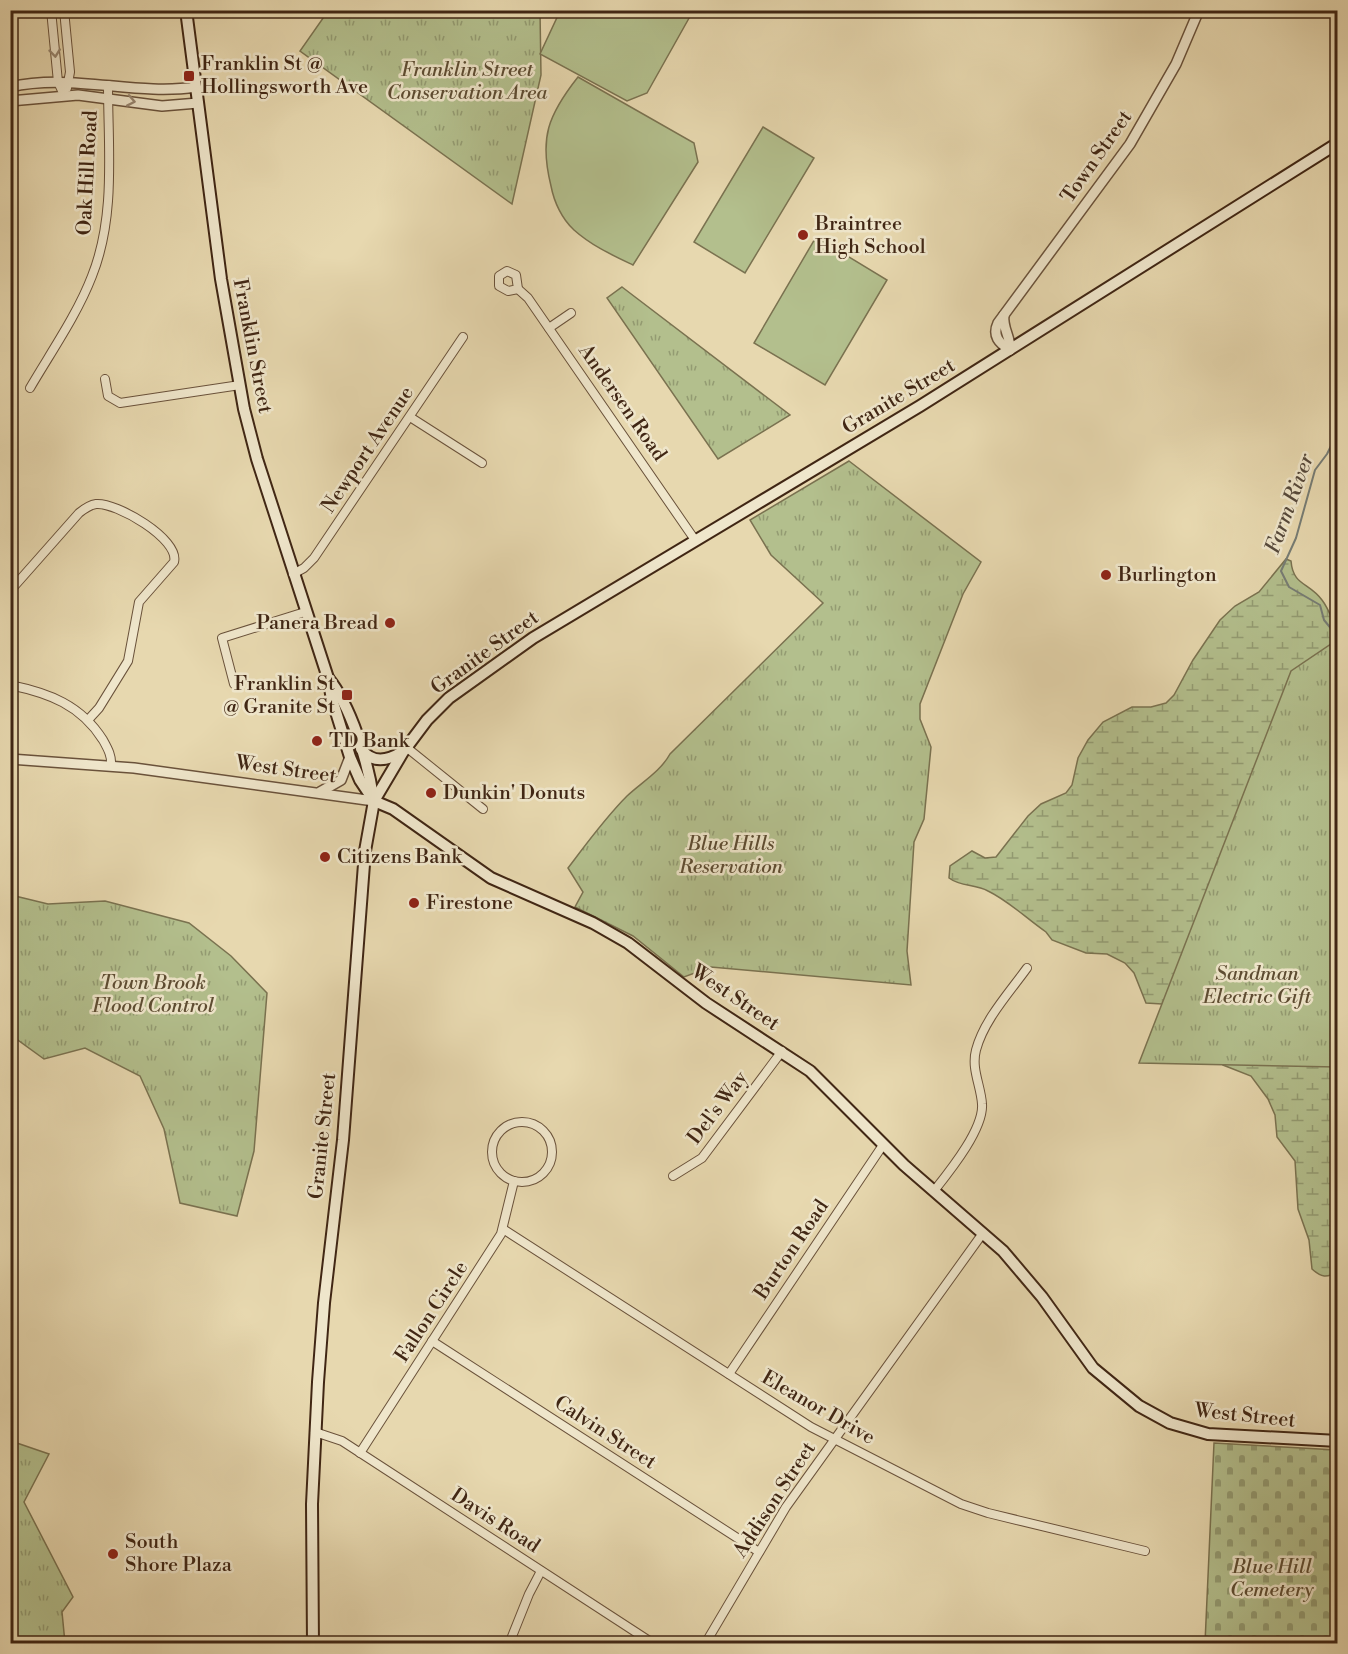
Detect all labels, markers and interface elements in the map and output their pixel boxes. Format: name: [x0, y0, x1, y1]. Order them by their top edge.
one-way arrow: [48, 49, 61, 58]
place label: Franklin St @ Hollingsworth Ave: [201, 52, 368, 100]
park label: Franklin Street Conservation Area: [387, 58, 548, 106]
marker: Franklin St @ Hollingsworth Ave: [182, 69, 196, 83]
one-way arrow: [126, 94, 136, 107]
street label: Town Street: [1056, 106, 1138, 208]
street label: Oak Hill Road: [72, 109, 104, 236]
place label: Braintree High School: [814, 212, 926, 260]
marker: Braintree High School: [796, 228, 810, 242]
street label: Franklin Street: [227, 276, 277, 416]
street label: Andersen Road: [572, 339, 672, 467]
street label: Granite Street: [838, 354, 960, 440]
street label: Newport Avenue: [316, 382, 420, 518]
water label: Farm River: [1260, 449, 1320, 558]
place label: Burlington: [1117, 563, 1217, 588]
marker: Burlington: [1099, 568, 1113, 582]
street label: Granite Street: [426, 606, 544, 700]
place label: Panera Bread: [256, 611, 379, 636]
marker: Panera Bread: [383, 616, 397, 630]
place label: Franklin St @ Granite St: [223, 672, 335, 720]
marker: Franklin St @ Granite St: [340, 688, 354, 702]
place label: TD Bank: [329, 729, 411, 754]
marker: TD Bank: [310, 734, 324, 748]
street label: West Street: [233, 750, 338, 789]
place label: Dunkin' Donuts: [443, 781, 585, 806]
marker: Dunkin' Donuts: [424, 786, 438, 800]
park label: Blue Hills Reservation: [678, 832, 784, 880]
place label: Citizens Bank: [337, 845, 463, 870]
marker: Citizens Bank: [318, 850, 332, 864]
place label: Firestone: [426, 891, 513, 916]
marker: Firestone: [407, 896, 421, 910]
street label: West Street: [685, 959, 784, 1037]
park label: Sandman Electric Gift: [1202, 962, 1311, 1010]
park label: Town Brook Flood Control: [92, 971, 215, 1019]
street label: Del's Way: [682, 1066, 754, 1150]
street label: Granite Street: [304, 1071, 342, 1201]
street label: Burton Road: [749, 1195, 835, 1306]
street label: Fallon Circle: [390, 1257, 474, 1367]
street label: Eleanor Drive: [757, 1365, 879, 1451]
street label: Calvin Street: [549, 1391, 661, 1475]
street label: West Street: [1192, 1398, 1297, 1434]
street label: Addison Street: [728, 1437, 822, 1563]
street label: Davis Road: [446, 1483, 545, 1559]
place label: South Shore Plaza: [125, 1530, 233, 1578]
marker: South Shore Plaza: [106, 1547, 120, 1561]
park label: Blue Hill Cemetery: [1230, 1555, 1314, 1603]

